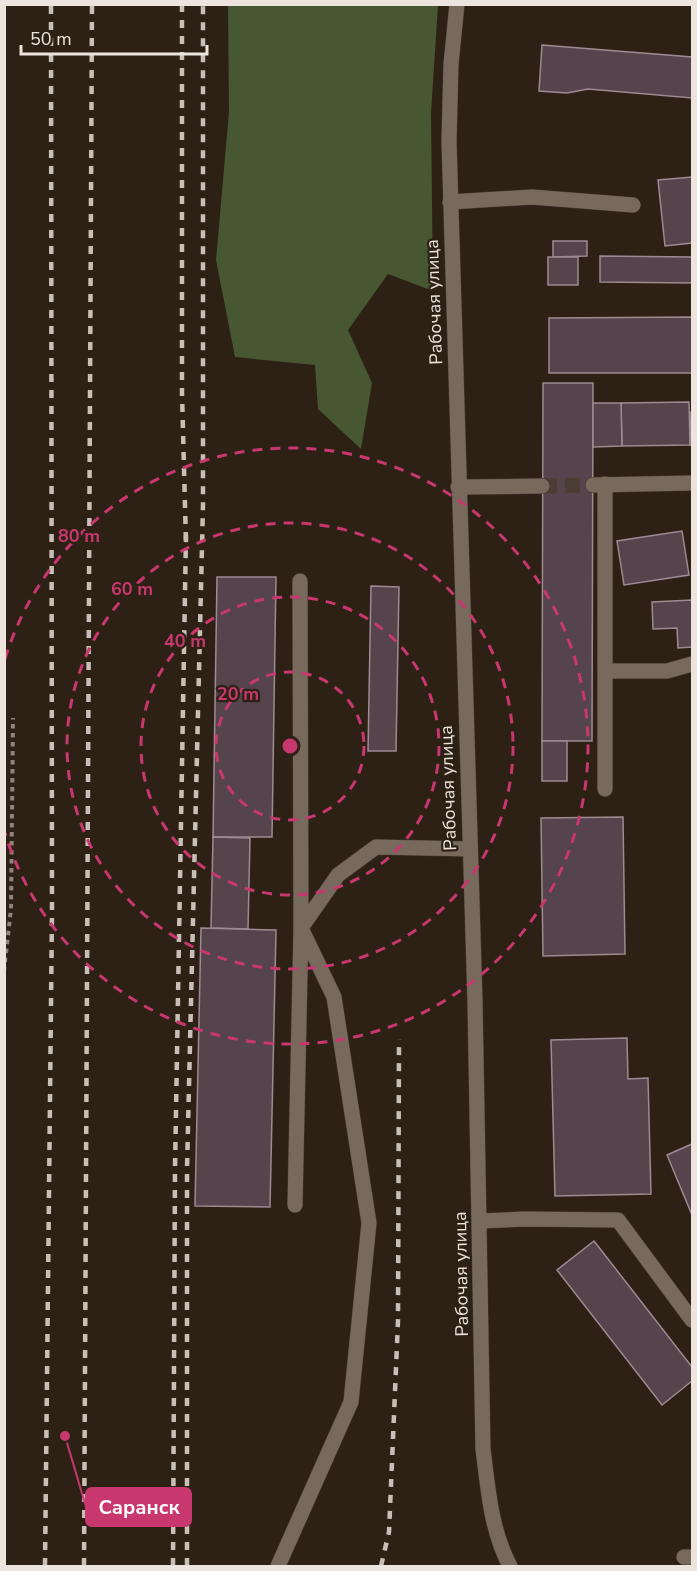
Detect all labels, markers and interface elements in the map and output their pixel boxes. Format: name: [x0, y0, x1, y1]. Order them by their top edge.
scale bar: [21, 18, 207, 56]
text: 50 m: [30, 27, 72, 51]
street label: Рабочая улица: [420, 239, 448, 365]
text: 80 m: [58, 524, 100, 548]
text: 60 m: [111, 577, 153, 601]
text: 40 m: [164, 629, 206, 653]
text: 20 m: [217, 682, 259, 706]
street label: Рабочая улица: [434, 725, 462, 851]
centre of rings: [280, 736, 300, 756]
street label: Рабочая улица: [448, 1211, 474, 1337]
callout: Саранск: [86, 1488, 191, 1526]
text: Саранск: [98, 1494, 180, 1521]

